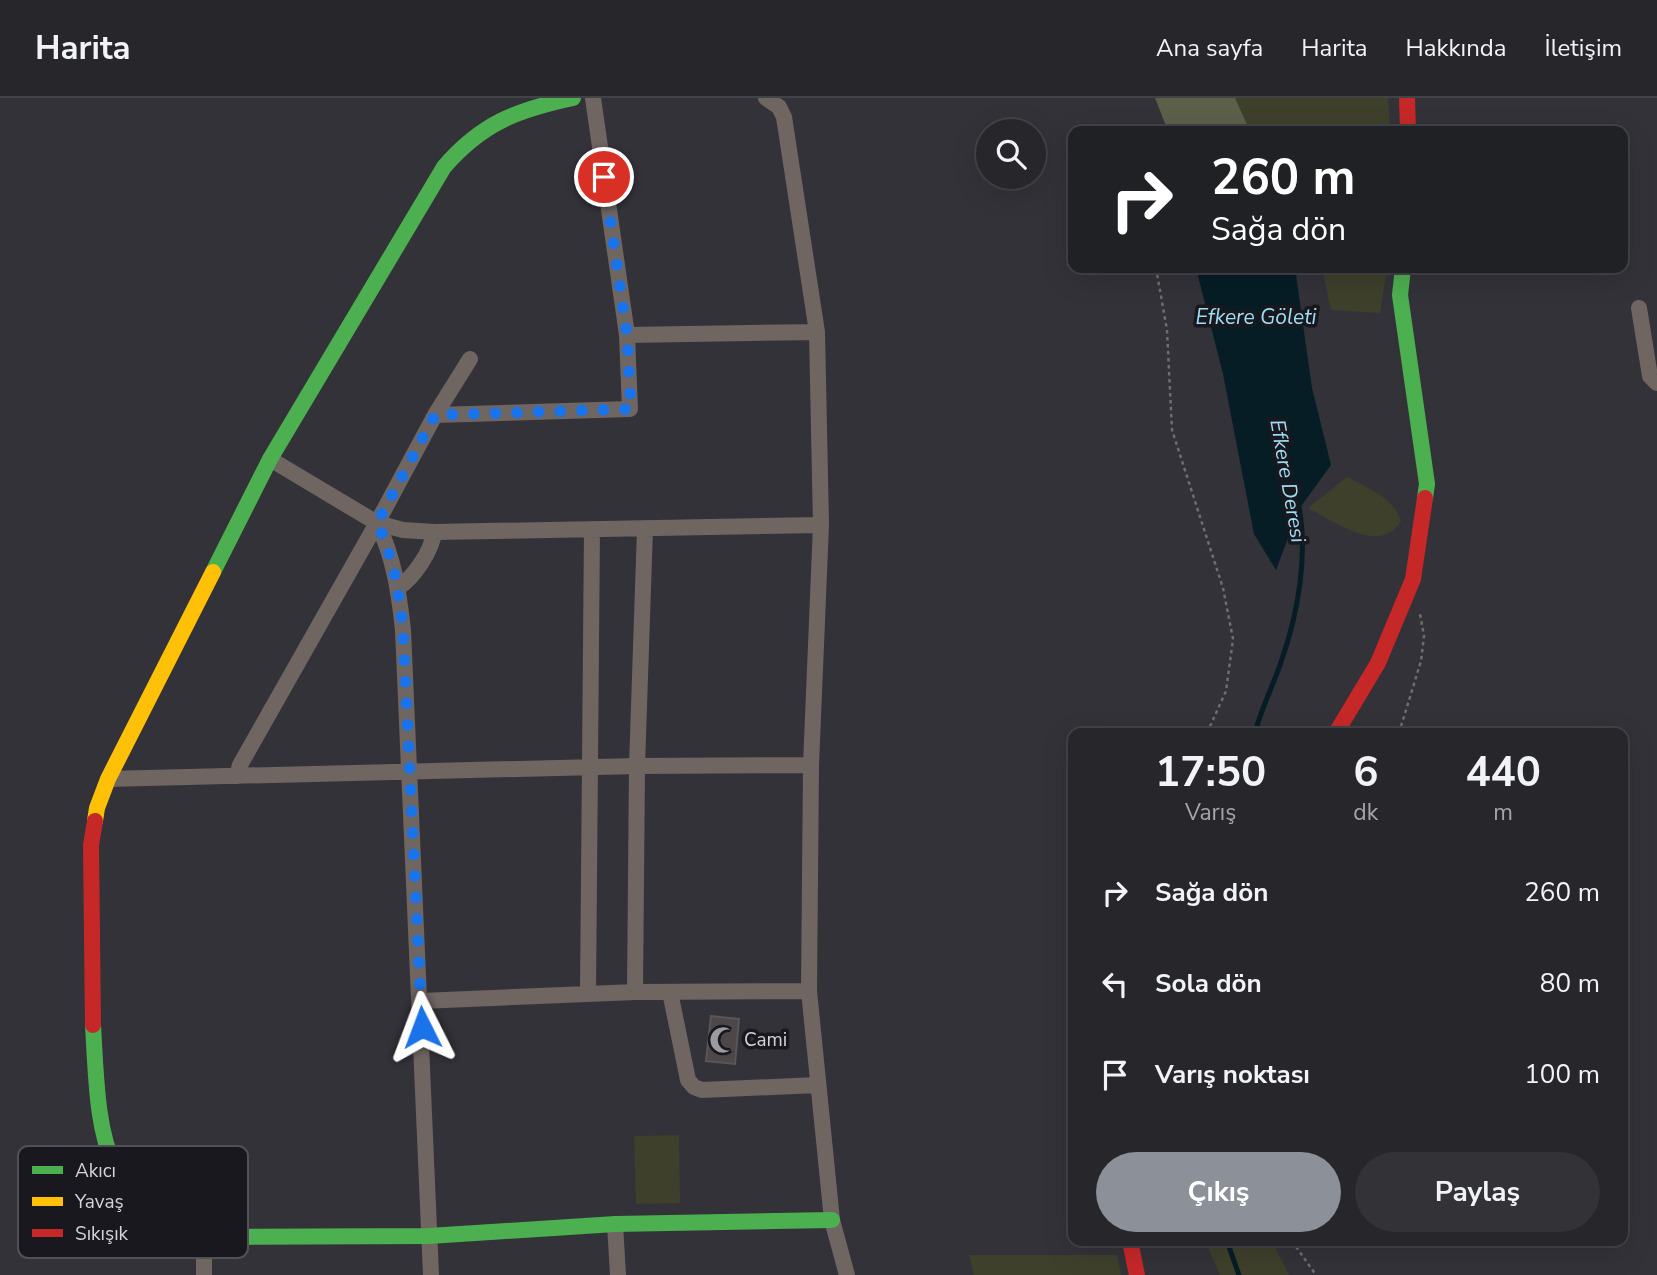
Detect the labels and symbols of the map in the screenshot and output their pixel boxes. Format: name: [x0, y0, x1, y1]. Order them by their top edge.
pin: [574, 147, 634, 207]
water label: Efkere Göleti: [1196, 303, 1317, 331]
water label: Efkere Deresi: [1263, 417, 1313, 545]
position arrow: [385, 990, 459, 1064]
mosque icon: Cami: [708, 1025, 738, 1055]
place label: Cami: [744, 1027, 787, 1053]
legend: [18, 1146, 248, 1258]
text: Akıcı: [75, 1158, 116, 1184]
text: Yavaş: [74, 1189, 124, 1215]
text: Sıkışık: [75, 1221, 129, 1247]

